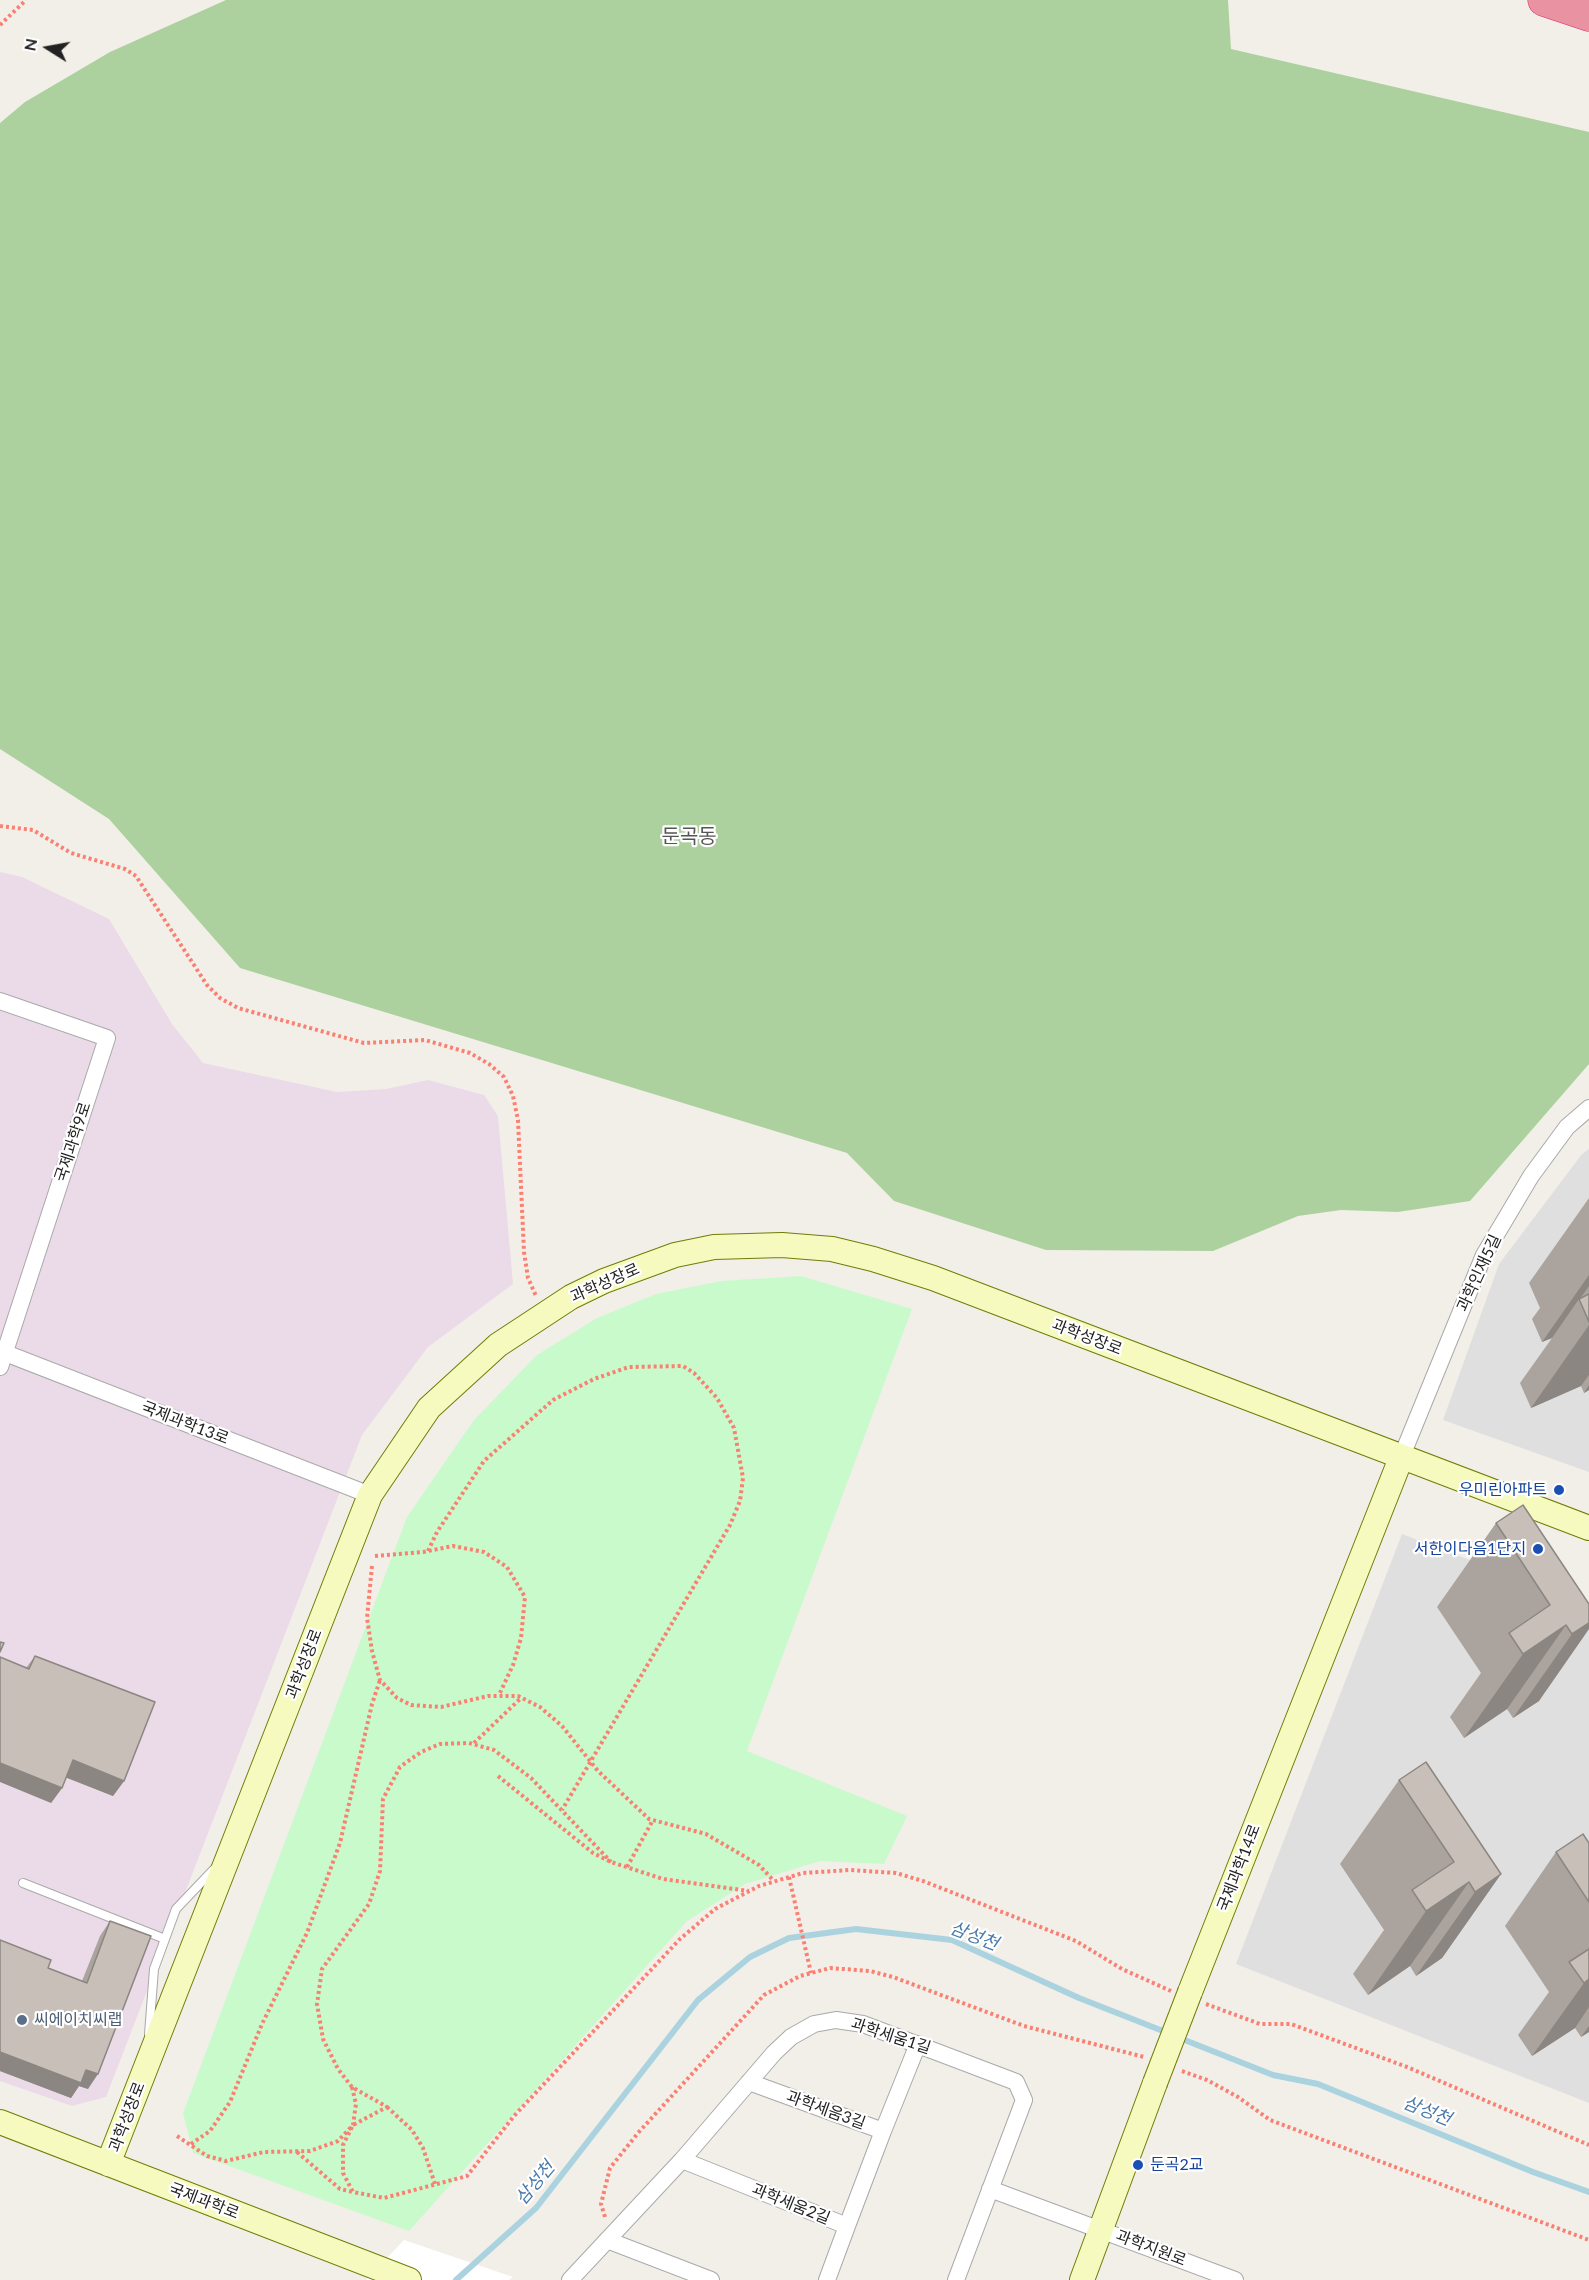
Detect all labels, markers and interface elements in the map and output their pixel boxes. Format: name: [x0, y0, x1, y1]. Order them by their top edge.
north arrow: [18, 18, 78, 78]
text: N: [19, 37, 40, 52]
district label: 둔곡동: [661, 825, 717, 849]
street label: 국제과학9로: [51, 1100, 95, 1184]
street label: 과학인재5길: [1453, 1231, 1505, 1315]
street label: 과학성장로: [567, 1259, 643, 1307]
street label: 과학성장로: [1049, 1315, 1125, 1359]
street label: 국제과학13로: [139, 1398, 231, 1448]
place label: 우미린아파트: [1459, 1480, 1547, 1500]
marker: 우미린아파트: [1552, 1483, 1566, 1497]
place label: 서한이다음1단지: [1414, 1539, 1526, 1559]
marker: 서한이다음1단지: [1531, 1542, 1545, 1556]
street label: 과학성장로: [282, 1626, 326, 1702]
street label: 국제과학14로: [1214, 1822, 1264, 1914]
water label: 삼성천: [947, 1917, 1001, 1955]
place label: 씨에이치씨랩: [34, 2010, 122, 2030]
marker: 씨에이치씨랩: [15, 2013, 29, 2027]
street label: 과학세움1길: [849, 2014, 933, 2058]
street label: 과학성장로: [105, 2079, 149, 2155]
street label: 과학세움3길: [784, 2087, 868, 2133]
water label: 삼성천: [1400, 2092, 1454, 2130]
place label: 둔곡2교: [1150, 2155, 1203, 2175]
water label: 삼성천: [511, 2157, 559, 2209]
marker: 둔곡2교: [1131, 2158, 1145, 2172]
street label: 국제과학로: [166, 2179, 242, 2223]
street label: 과학세움2길: [749, 2180, 833, 2228]
street label: 과학지원로: [1113, 2226, 1189, 2270]

